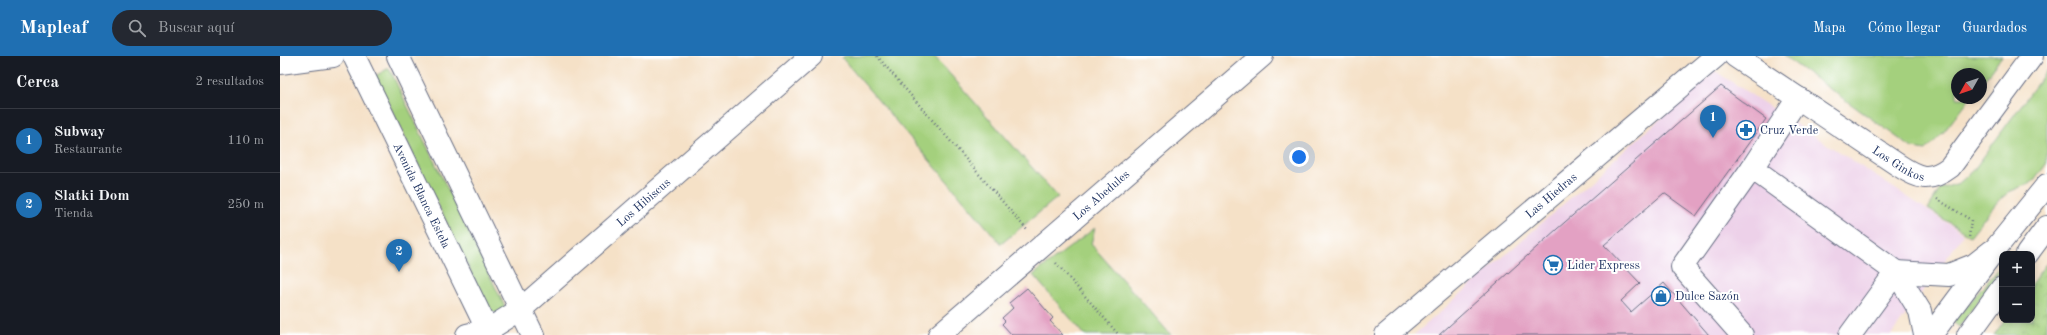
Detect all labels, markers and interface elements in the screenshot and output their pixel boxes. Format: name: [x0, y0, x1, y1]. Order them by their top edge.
search box: [112, 10, 392, 46]
icon: search: [126, 17, 148, 39]
text: Mapleaf: [20, 19, 88, 38]
text: Buscar aquí: [158, 21, 234, 36]
text: Mapa: [1813, 21, 1846, 35]
text: Cómo llegar: [1868, 21, 1940, 35]
text: Guardados: [1962, 21, 2027, 35]
north arrow: [1951, 68, 1987, 104]
text: Cerca: [16, 74, 59, 91]
text: 2 resultados: [196, 75, 264, 88]
pin: 1: [1700, 105, 1726, 138]
pharmacy icon: Cruz Verde: [1735, 119, 1757, 141]
text: Subway: [54, 125, 105, 140]
place label: Cruz Verde: [1760, 125, 1819, 137]
text: 1: [25, 134, 33, 147]
text: 110 m: [227, 134, 264, 147]
street label: Avenida Blanca Estela: [390, 141, 452, 251]
text: Restaurante: [54, 143, 122, 156]
street label: Los Ginkos: [1870, 145, 1925, 184]
your location: [1289, 147, 1309, 167]
street label: Los Abedules: [1071, 168, 1132, 223]
street label: Las Hiedras: [1524, 171, 1580, 221]
street label: Los Hibiscus: [615, 177, 673, 230]
text: Slatki Dom: [54, 189, 129, 204]
text: 2: [25, 198, 33, 211]
text: 250 m: [227, 198, 264, 211]
text: Tienda: [54, 207, 93, 220]
pin: 2: [386, 239, 412, 272]
map controls: [1999, 251, 2035, 323]
button: +: [1999, 251, 2035, 287]
supermarket icon: Lider Express: [1542, 254, 1564, 276]
place label: Lider Express: [1567, 260, 1640, 272]
shop icon: Dulce Sazón: [1650, 285, 1672, 307]
button: −: [1999, 287, 2035, 323]
place label: Dulce Sazón: [1675, 291, 1740, 303]

